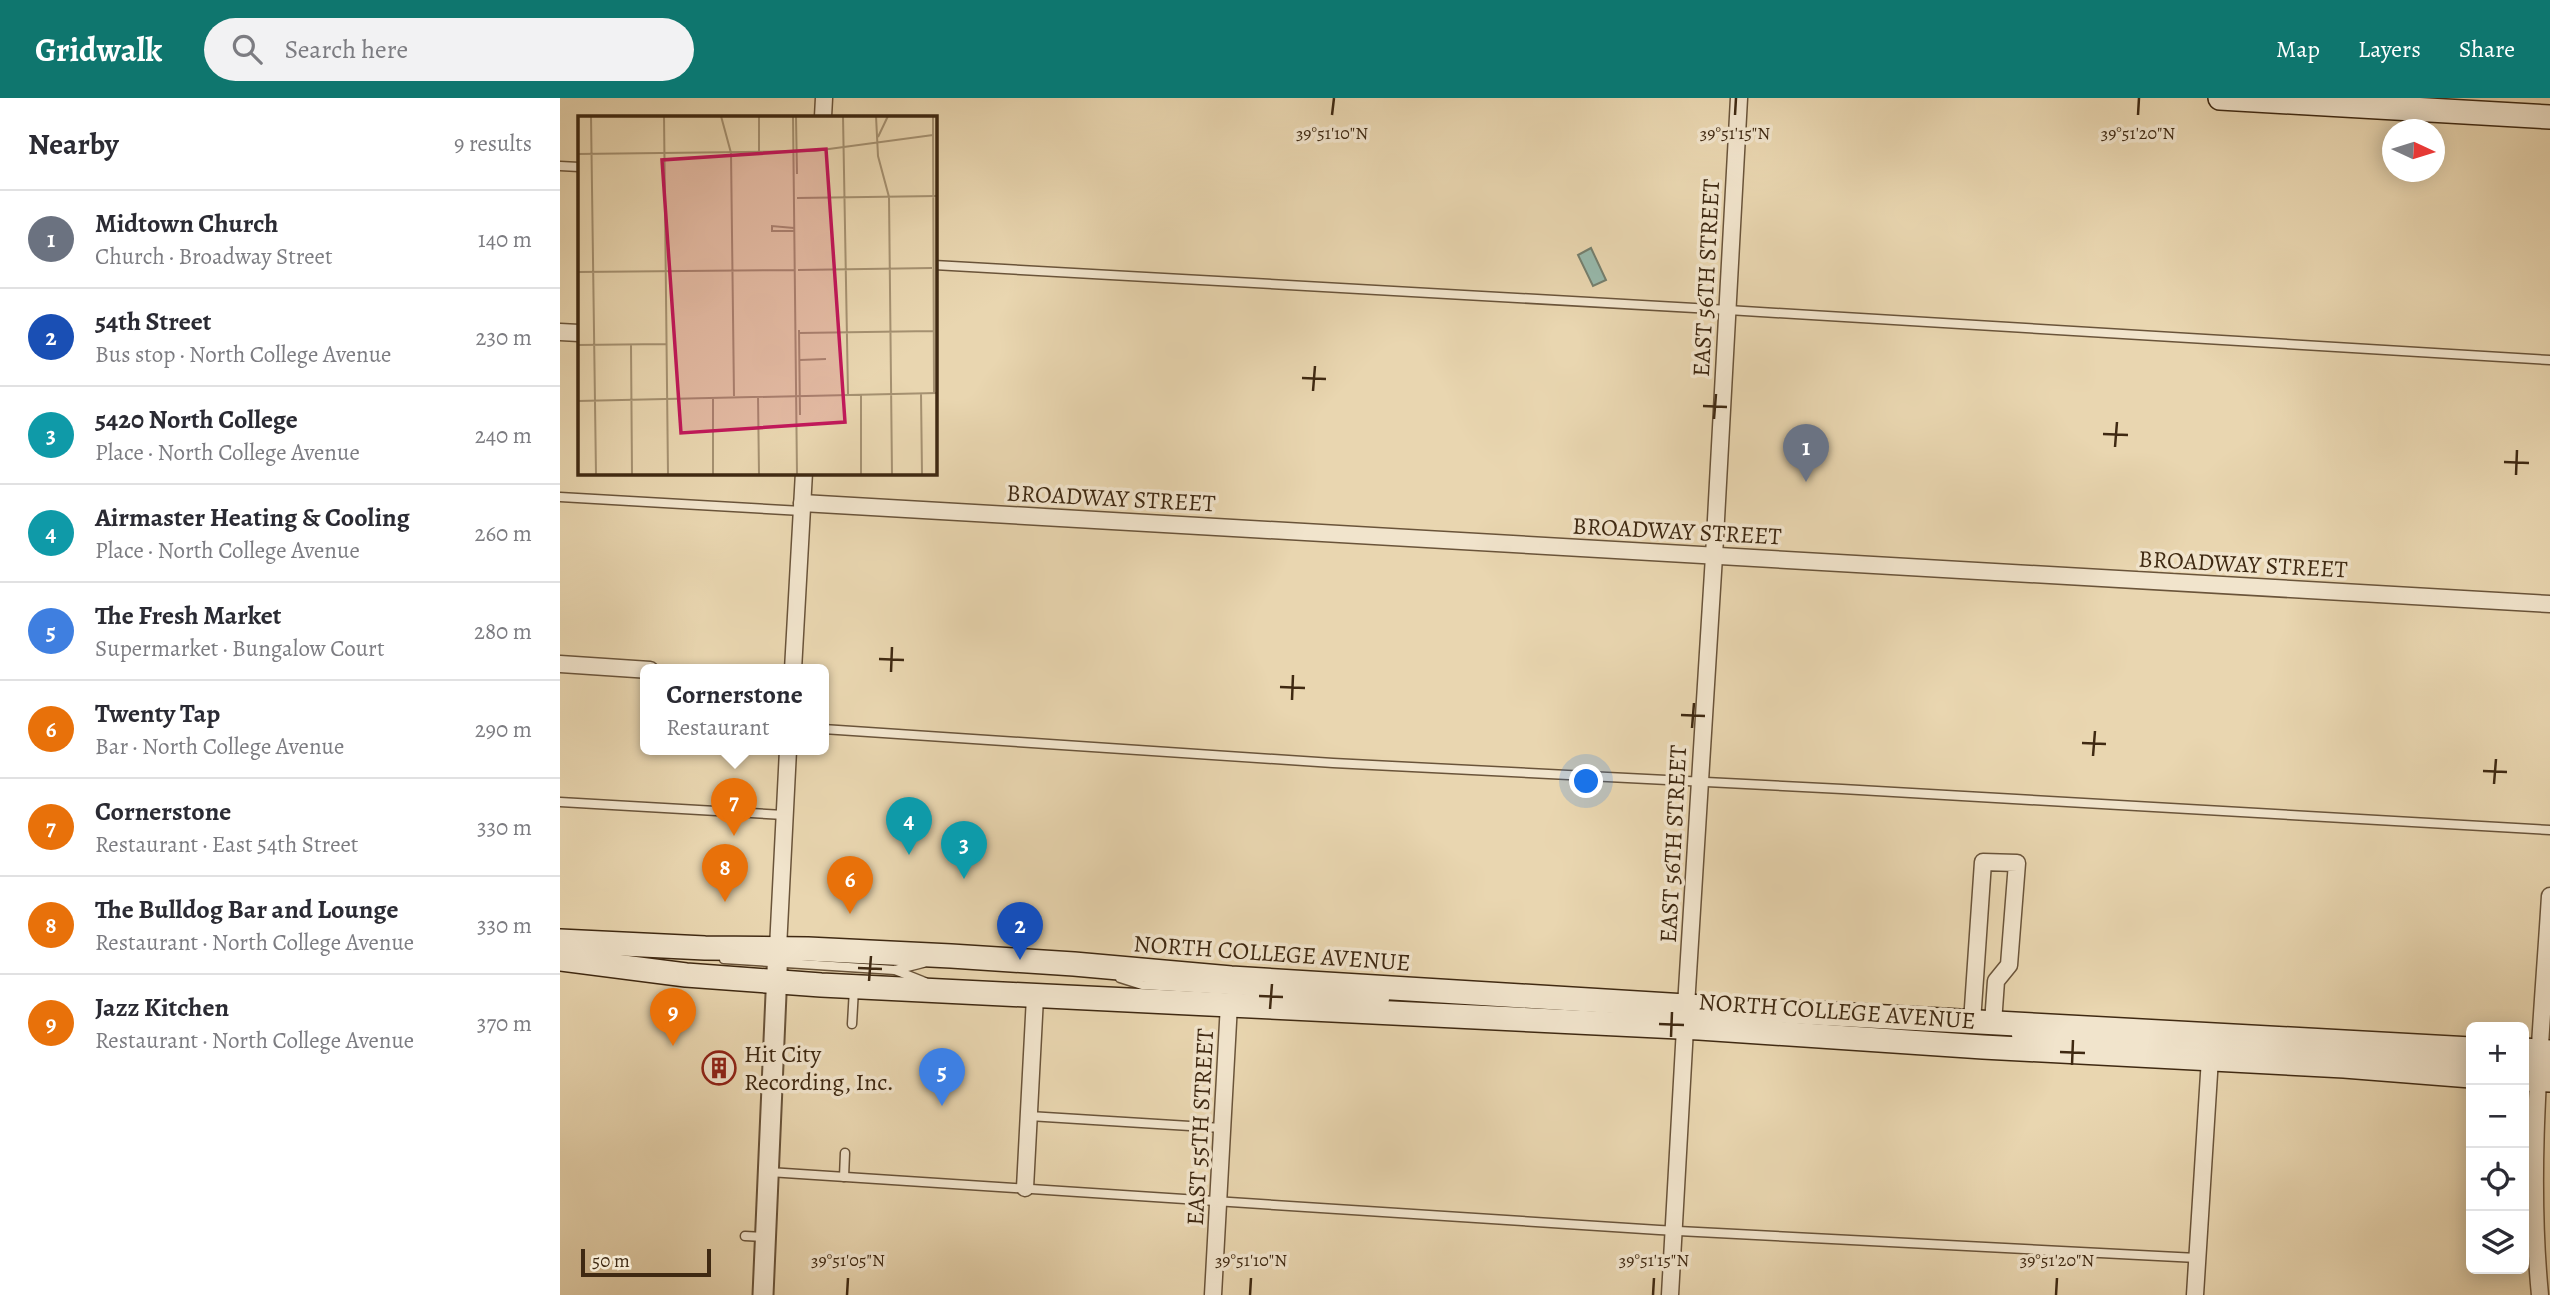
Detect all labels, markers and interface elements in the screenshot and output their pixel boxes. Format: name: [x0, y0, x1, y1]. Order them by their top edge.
search box: [204, 18, 694, 81]
text: Gridwalk: [35, 27, 162, 72]
icon: search: [228, 30, 266, 68]
text: Search here: [284, 32, 408, 67]
text: Map: [2276, 33, 2320, 65]
text: Layers: [2358, 33, 2421, 65]
text: Share: [2459, 33, 2515, 65]
inset map: [578, 116, 936, 474]
north arrow: [2382, 119, 2445, 182]
text: 39°51'10"N: [1296, 121, 1368, 145]
text: 39°51'15"N: [1700, 121, 1770, 145]
text: 39°51'20"N: [2101, 121, 2175, 145]
text: Nearby: [28, 124, 119, 164]
text: 9 results: [454, 128, 532, 159]
street label: EAST 56TH STREET: [1685, 178, 1727, 378]
text: Midtown Church: [95, 206, 278, 241]
text: 1: [47, 224, 55, 255]
text: 140 m: [478, 224, 532, 255]
text: Church · Broadway Street: [95, 241, 333, 272]
text: 54th Street: [95, 304, 211, 339]
text: 2: [45, 322, 57, 353]
text: 230 m: [476, 322, 532, 353]
text: Bus stop · North College Avenue: [95, 339, 391, 370]
text: 5420 North College: [95, 402, 298, 437]
text: 3: [46, 420, 56, 451]
text: 240 m: [475, 420, 532, 451]
pin: 1: [1783, 424, 1829, 482]
text: Place · North College Avenue: [95, 437, 360, 468]
street label: BROADWAY STREET: [1006, 477, 1216, 519]
text: Airmaster Heating & Cooling: [95, 500, 410, 535]
street label: BROADWAY STREET: [1572, 510, 1782, 552]
text: 4: [46, 518, 56, 549]
text: 260 m: [474, 518, 532, 549]
text: Place · North College Avenue: [95, 535, 360, 566]
street label: BROADWAY STREET: [2138, 543, 2348, 585]
text: The Fresh Market: [95, 598, 281, 633]
text: 5: [46, 616, 56, 647]
text: 280 m: [474, 616, 532, 647]
text: Supermarket · Bungalow Court: [95, 633, 385, 664]
popup: [640, 664, 829, 755]
text: Cornerstone: [666, 677, 803, 712]
text: Twenty Tap: [95, 696, 220, 731]
text: Restaurant: [666, 712, 770, 743]
text: 6: [46, 714, 56, 745]
text: 290 m: [475, 714, 532, 745]
text: Bar · North College Avenue: [95, 731, 344, 762]
street label: EAST 56TH STREET: [1652, 744, 1694, 944]
your location: [1569, 764, 1603, 798]
pin: 7: [711, 778, 757, 836]
text: Cornerstone: [95, 794, 231, 829]
pin: 4: [886, 797, 932, 855]
text: 7: [46, 812, 56, 843]
text: 330 m: [477, 812, 532, 843]
pin: 3: [941, 821, 987, 879]
text: Restaurant · East 54th Street: [95, 829, 358, 860]
pin: 8: [702, 844, 748, 902]
pin: 6: [827, 856, 873, 914]
text: The Bulldog Bar and Lounge: [95, 892, 398, 927]
pin: 2: [997, 902, 1043, 960]
text: 8: [45, 910, 57, 941]
text: 330 m: [477, 910, 532, 941]
text: Restaurant · North College Avenue: [95, 927, 414, 958]
street label: NORTH COLLEGE AVENUE: [1132, 927, 1412, 979]
street label: NORTH COLLEGE AVENUE: [1697, 985, 1977, 1037]
pin: 9: [650, 988, 696, 1046]
text: Jazz Kitchen: [95, 990, 229, 1025]
text: 9: [46, 1008, 56, 1039]
text: 370 m: [477, 1008, 532, 1039]
map controls: [2466, 1022, 2529, 1274]
button: +: [2466, 1022, 2529, 1085]
text: Restaurant · North College Avenue: [95, 1025, 414, 1056]
street label: EAST 55TH STREET: [1179, 1028, 1221, 1226]
place label: Hit City Recording, Inc.: [744, 1038, 894, 1098]
pin: 5: [919, 1048, 965, 1106]
building icon: Hit City Recording, Inc.: [700, 1049, 738, 1087]
button: −: [2466, 1085, 2529, 1148]
button: locate: [2466, 1148, 2529, 1211]
button: layers: [2466, 1211, 2529, 1274]
scale bar: [581, 1246, 710, 1278]
text: 50 m: [592, 1248, 630, 1274]
text: 39°51'05"N: [811, 1248, 885, 1272]
text: 39°51'10"N: [1215, 1248, 1287, 1272]
text: 39°51'15"N: [1619, 1248, 1689, 1272]
text: 39°51'20"N: [2020, 1248, 2094, 1272]

